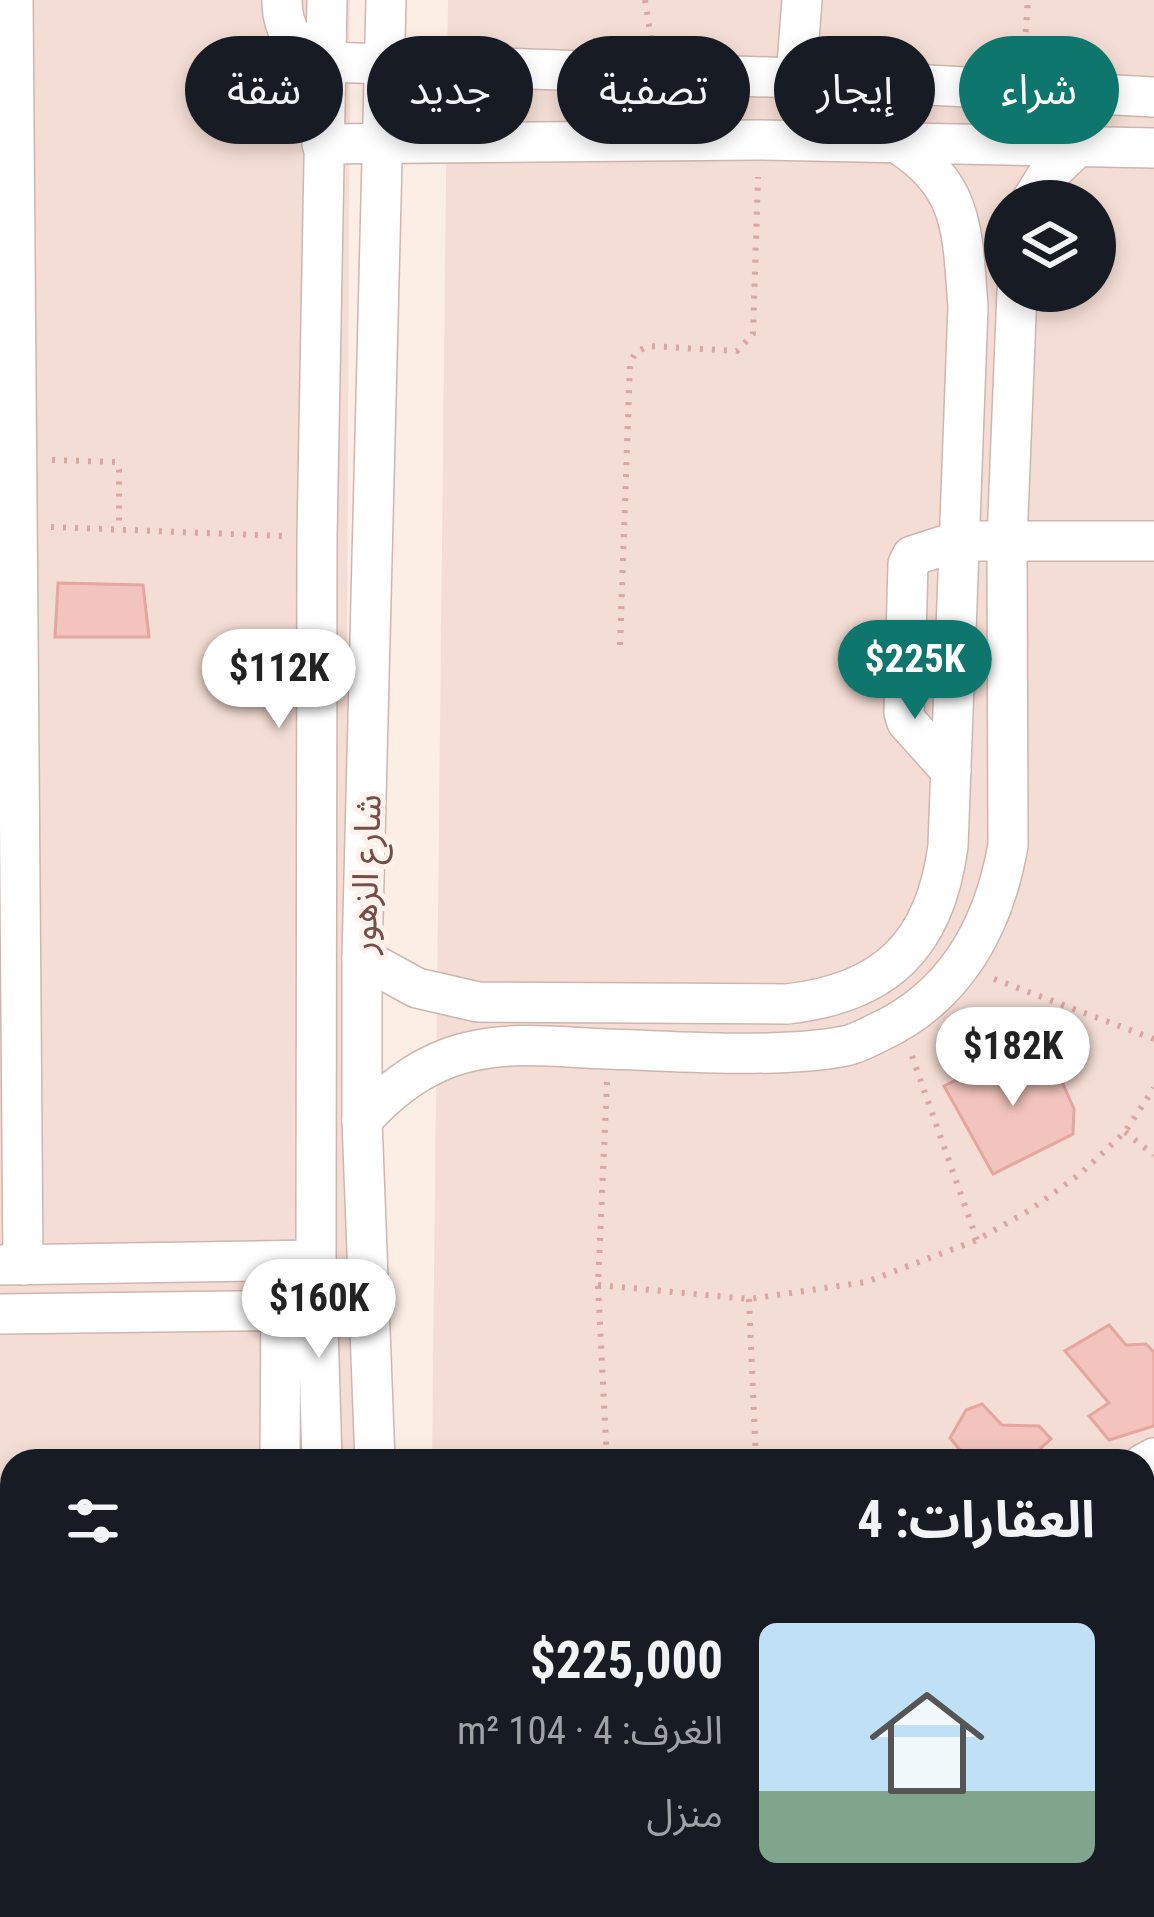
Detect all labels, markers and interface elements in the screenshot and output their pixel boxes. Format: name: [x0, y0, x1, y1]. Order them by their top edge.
chip: شقة: [185, 36, 343, 144]
chip: جديد: [367, 36, 533, 144]
chip: تصفية: [557, 36, 750, 144]
chip: إيجار: [774, 36, 935, 144]
chip: شراء: [959, 36, 1119, 144]
map controls: [984, 180, 1116, 312]
button: layers: [984, 180, 1116, 312]
pin: $225K: [831, 620, 999, 722]
pin: $112K: [195, 629, 363, 731]
text: $225K: [865, 636, 965, 682]
text: $112K: [229, 645, 329, 691]
street label: شارع الزهور: [342, 793, 395, 956]
pin: $182K: [929, 1007, 1097, 1109]
text: $182K: [963, 1023, 1063, 1069]
pin: $160K: [235, 1259, 403, 1361]
text: $160K: [269, 1275, 369, 1321]
icon: filters: [60, 1488, 126, 1554]
text: العقارات: 4: [857, 1490, 1095, 1549]
text: $225,000: [530, 1631, 723, 1690]
icon: home: [855, 1671, 999, 1815]
text: الغرف: 4 · 104 m²: [457, 1708, 723, 1754]
text: منزل: [647, 1791, 723, 1837]

